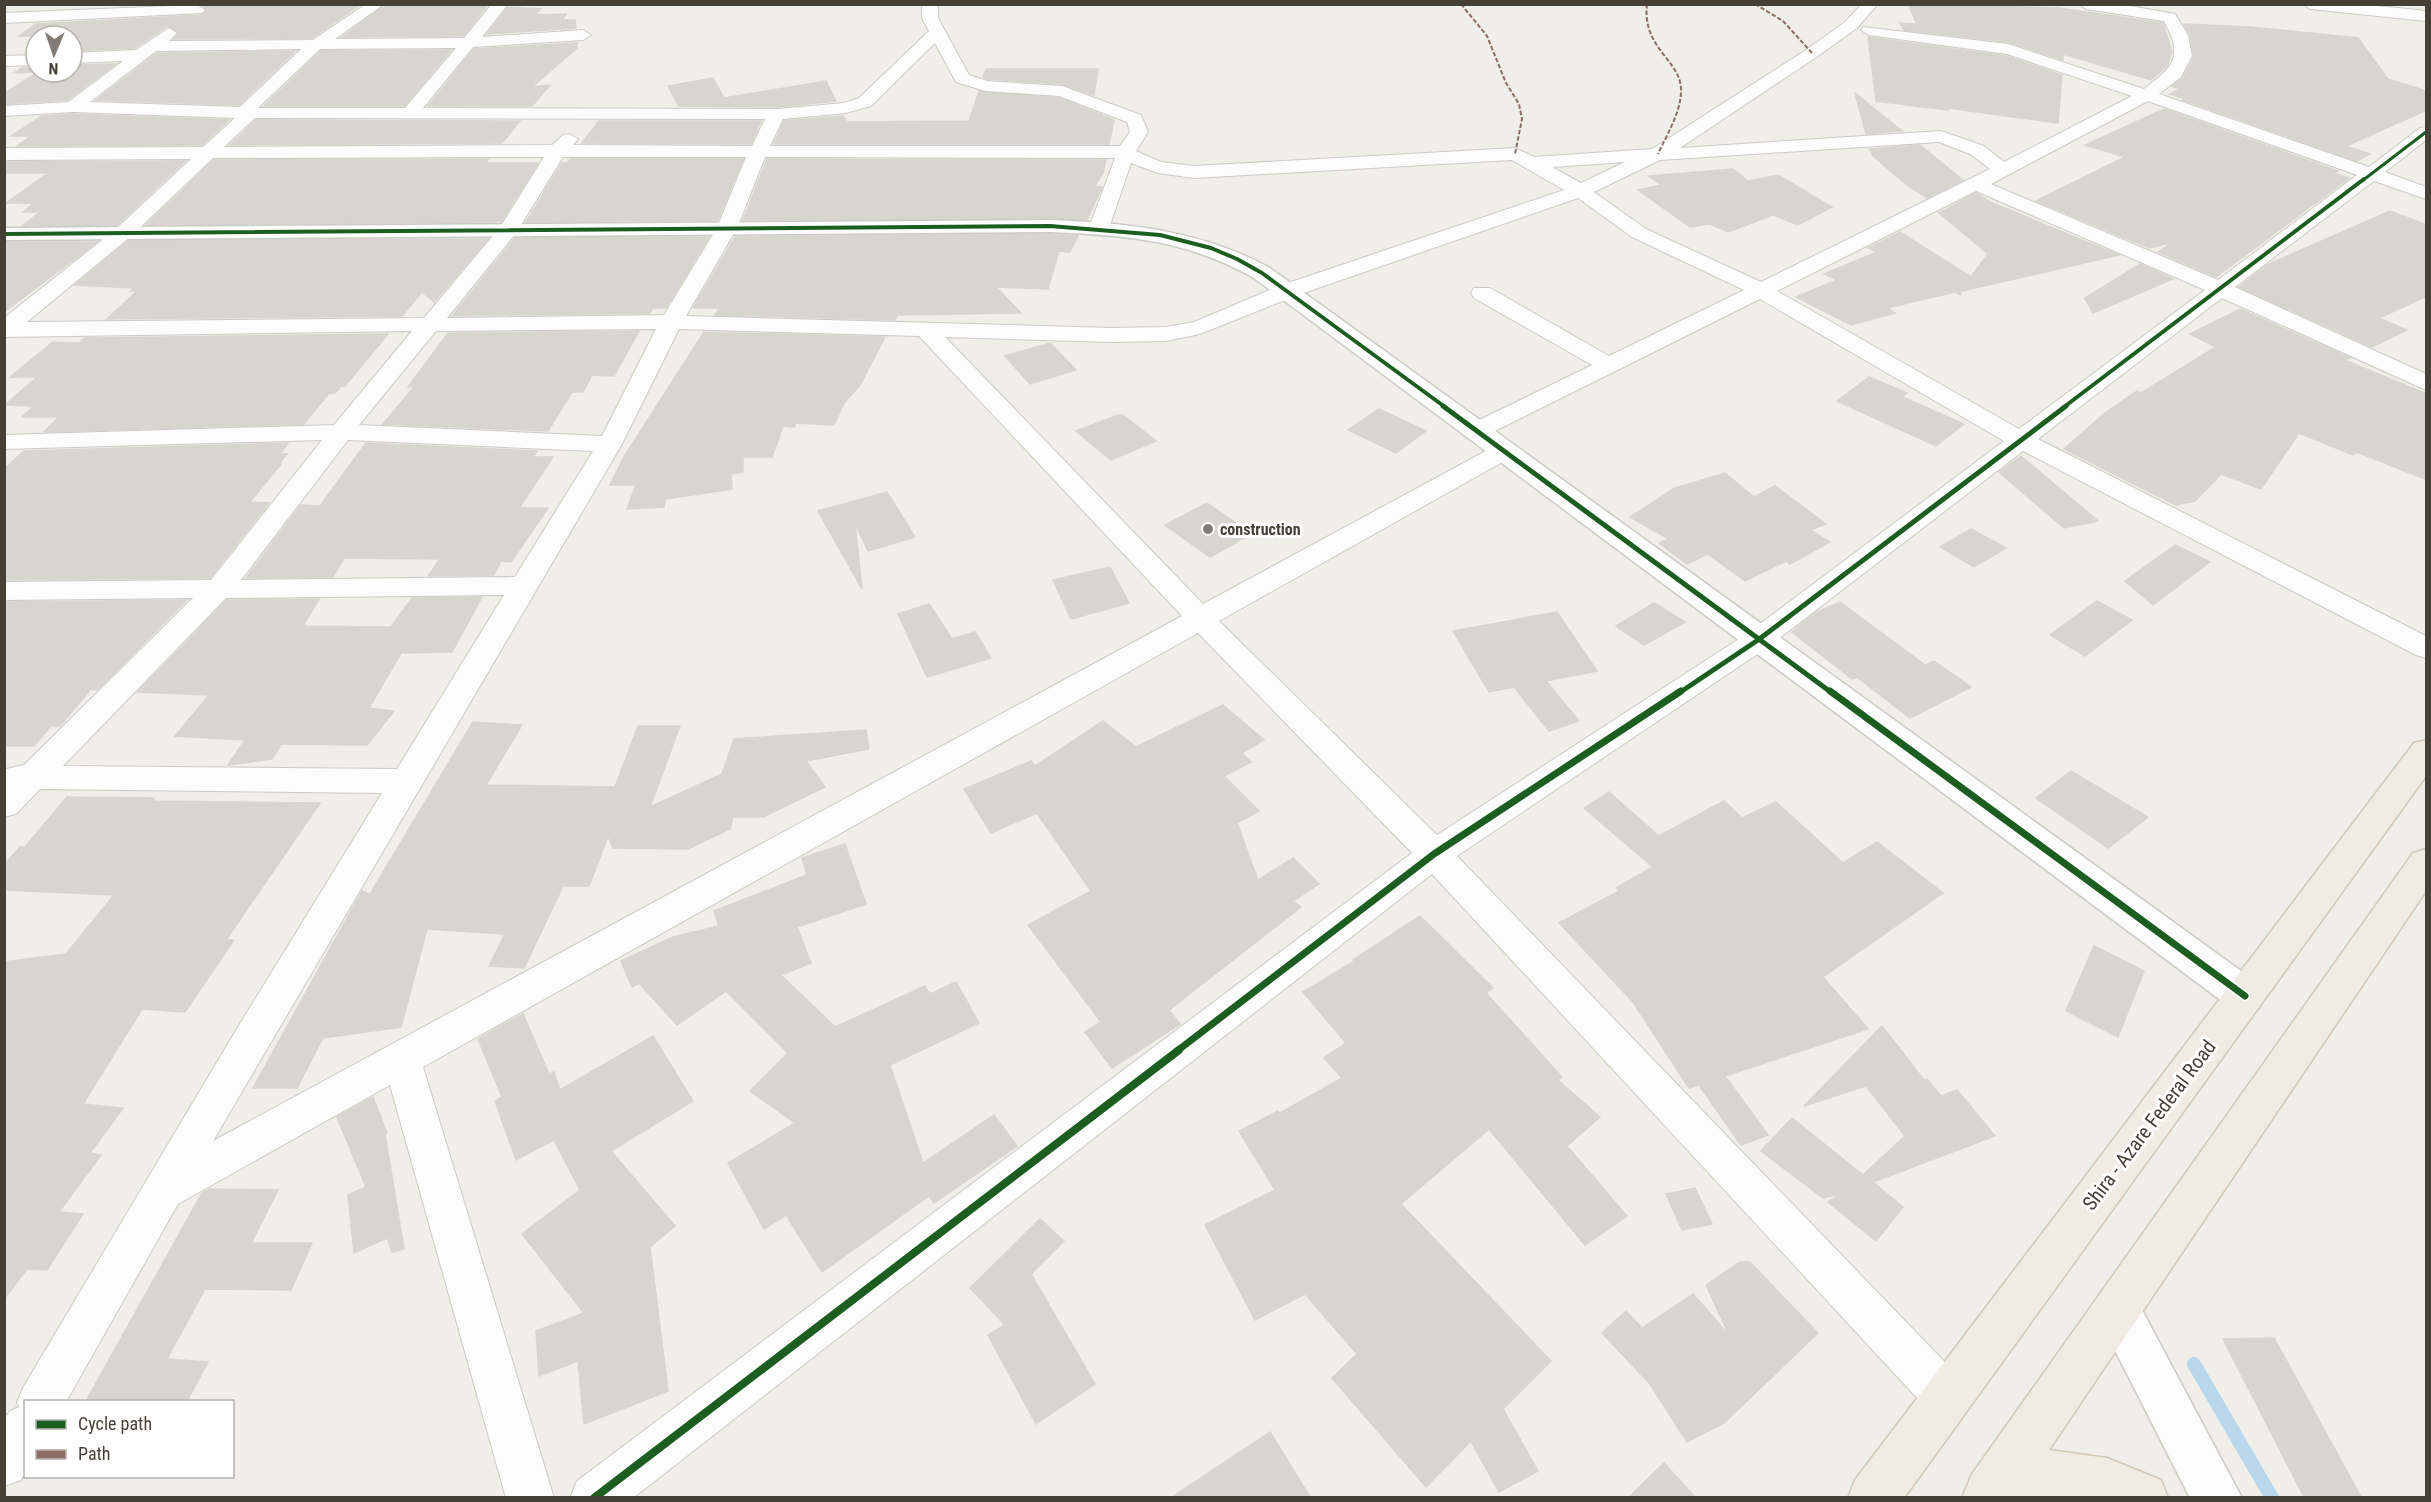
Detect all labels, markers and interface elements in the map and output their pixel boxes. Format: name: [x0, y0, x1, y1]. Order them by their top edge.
north arrow: [24, 24, 84, 84]
text: N: [48, 59, 59, 78]
place label: construction: [1220, 520, 1301, 539]
marker: construction: [1201, 522, 1215, 536]
street label: Shira - Azare Federal Road: [2077, 1035, 2221, 1215]
legend: [24, 1400, 234, 1478]
text: Cycle path: [78, 1413, 152, 1434]
text: Path: [78, 1443, 111, 1464]

